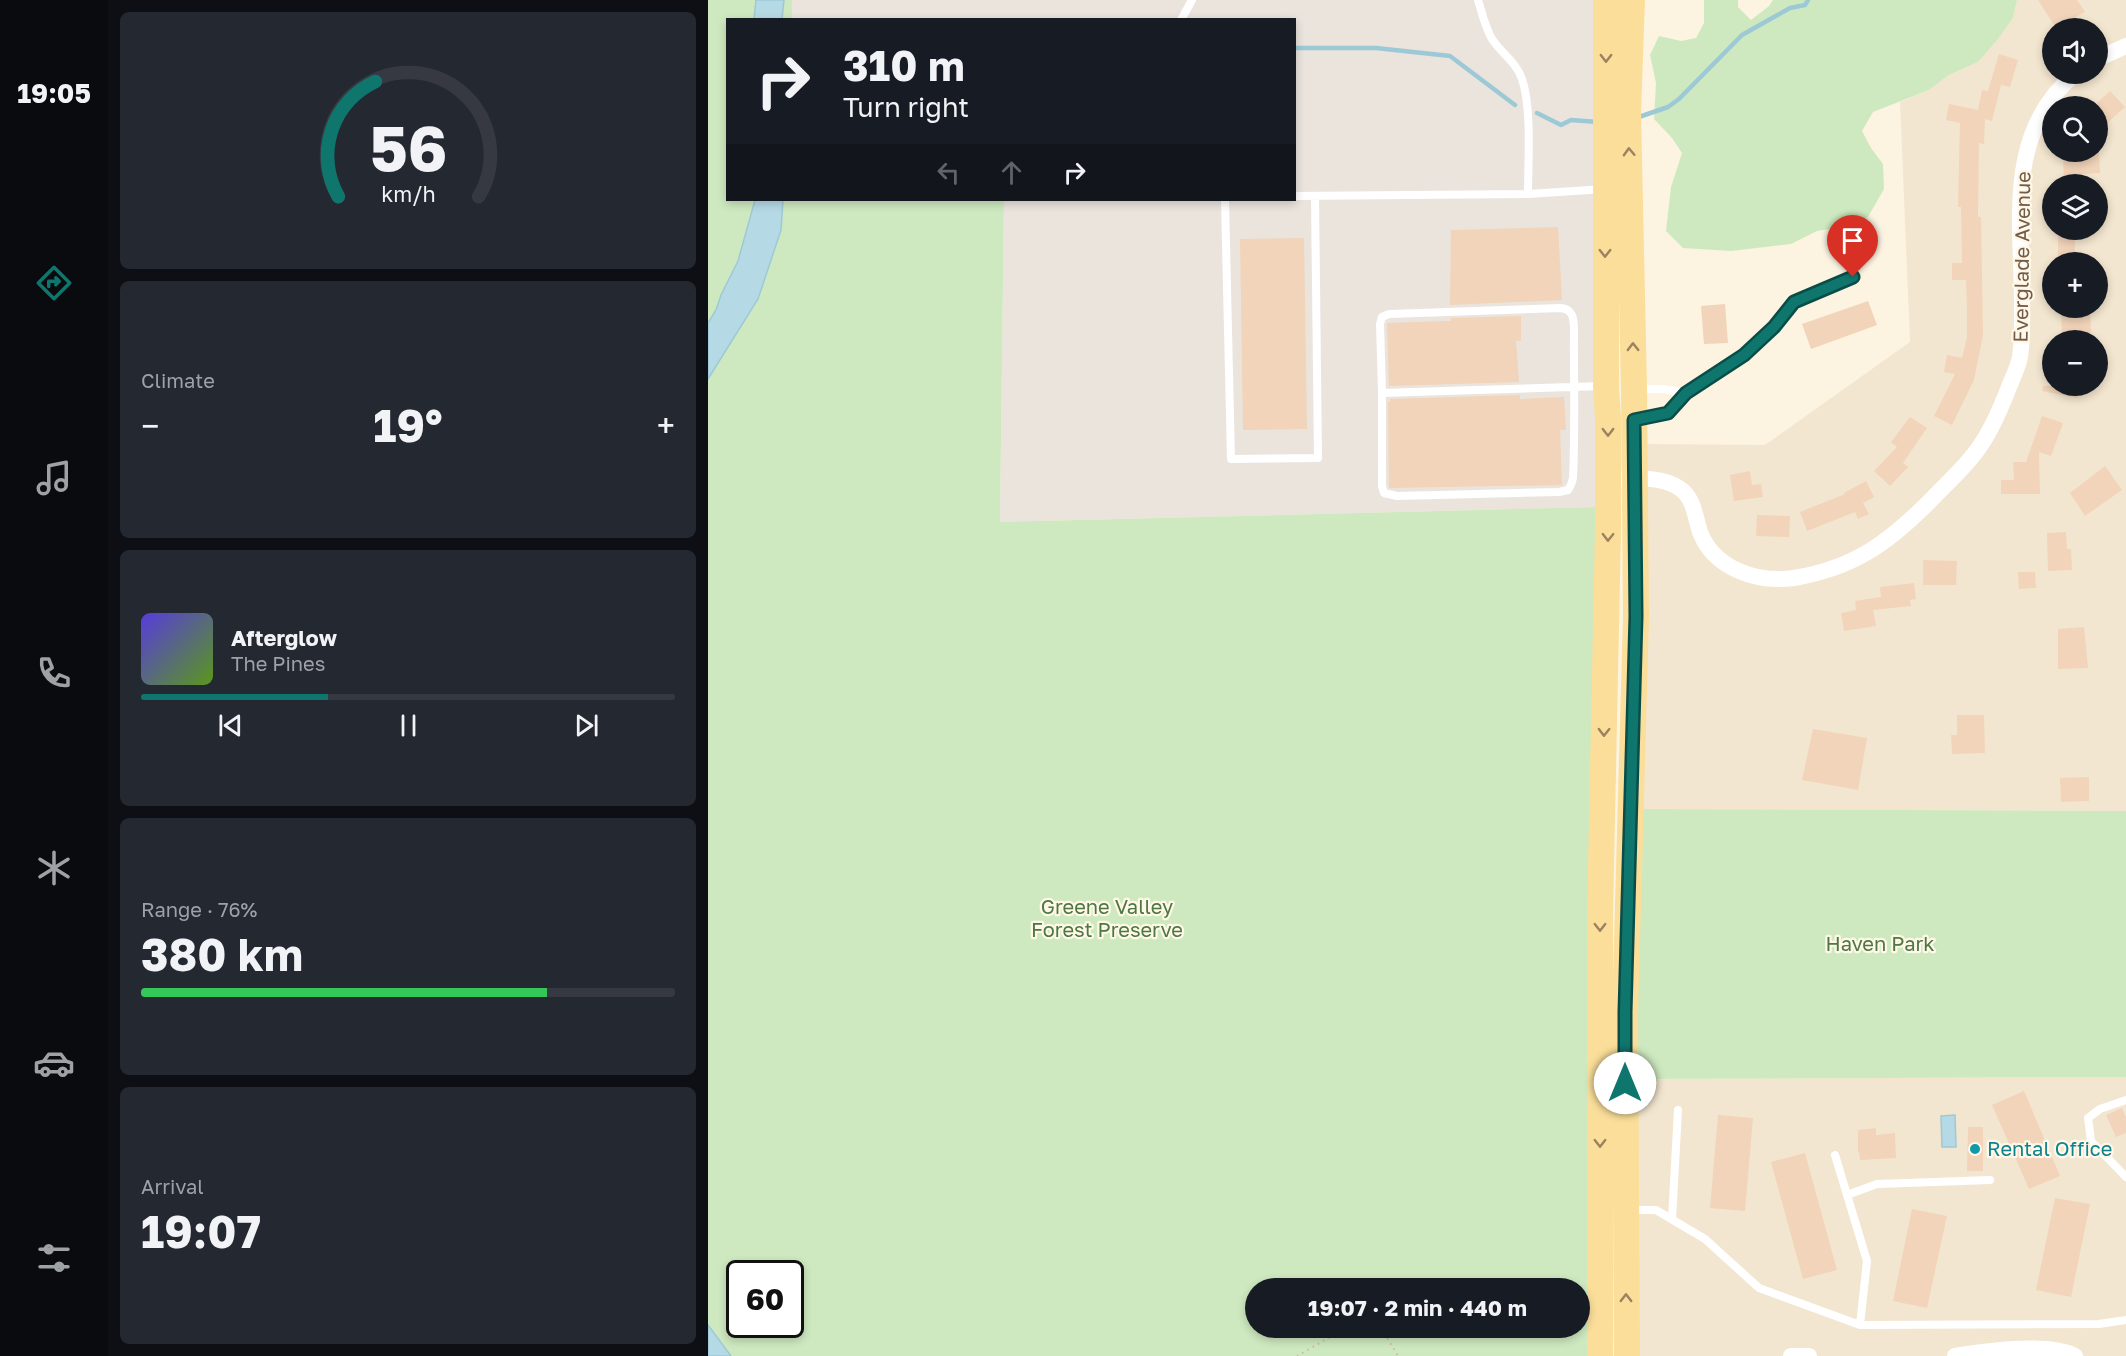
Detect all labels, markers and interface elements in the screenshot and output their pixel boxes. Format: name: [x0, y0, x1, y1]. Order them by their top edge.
map controls: [2042, 18, 2108, 396]
button: sound: [2042, 18, 2108, 84]
text: 310 m: [843, 40, 965, 90]
icon: right: [744, 42, 822, 120]
one-way arrow: [1600, 54, 1612, 63]
text: 19:05: [17, 77, 91, 109]
text: Turn right: [843, 91, 969, 123]
button: search: [2042, 96, 2108, 162]
text: 56: [369, 111, 447, 186]
one-way arrow: [1623, 147, 1635, 156]
icon: left: [932, 156, 965, 189]
icon: ahead: [995, 156, 1028, 189]
icon: right: [1058, 156, 1091, 189]
street label: Everglade Avenue: [2008, 171, 2034, 343]
button: layers: [2042, 174, 2108, 240]
text: km/h: [381, 182, 435, 208]
pin: [1827, 215, 1878, 277]
icon: arrive: [1836, 224, 1869, 257]
one-way arrow: [1599, 249, 1611, 258]
button: +: [2042, 252, 2108, 318]
icon: directions: [33, 262, 75, 304]
button: −: [2042, 330, 2108, 396]
one-way arrow: [1627, 342, 1639, 351]
text: Climate: [141, 368, 215, 392]
text: 19°: [373, 398, 443, 452]
text: −: [141, 406, 159, 445]
text: +: [657, 406, 675, 445]
one-way arrow: [1602, 428, 1614, 437]
icon: music: [33, 457, 75, 499]
one-way arrow: [1602, 533, 1614, 542]
text: Afterglow: [231, 624, 337, 651]
text: The Pines: [231, 651, 325, 675]
icon: phone: [33, 652, 75, 694]
icon: previous: [214, 709, 247, 742]
icon: pause: [392, 709, 425, 742]
icon: next: [570, 709, 603, 742]
one-way arrow: [1598, 728, 1610, 737]
icon: climate: [33, 847, 75, 889]
park label: Greene Valley Forest Preserve: [1031, 894, 1183, 941]
text: Range · 76%: [141, 897, 257, 921]
one-way arrow: [1594, 923, 1606, 932]
text: 380 km: [141, 927, 303, 981]
park label: Haven Park: [1825, 931, 1935, 955]
icon: car: [33, 1042, 75, 1084]
position arrow: [1593, 1051, 1657, 1115]
place label: Rental Office: [1987, 1136, 2112, 1160]
one-way arrow: [1594, 1139, 1606, 1148]
marker: Rental Office: [1968, 1142, 1982, 1156]
text: Arrival: [141, 1174, 204, 1198]
text: 19:07: [141, 1204, 261, 1258]
icon: filters: [33, 1237, 75, 1279]
speed limit sign: 60: [726, 1260, 804, 1338]
one-way arrow: [1620, 1293, 1632, 1302]
text: 19:07 · 2 min · 440 m: [1308, 1294, 1527, 1321]

